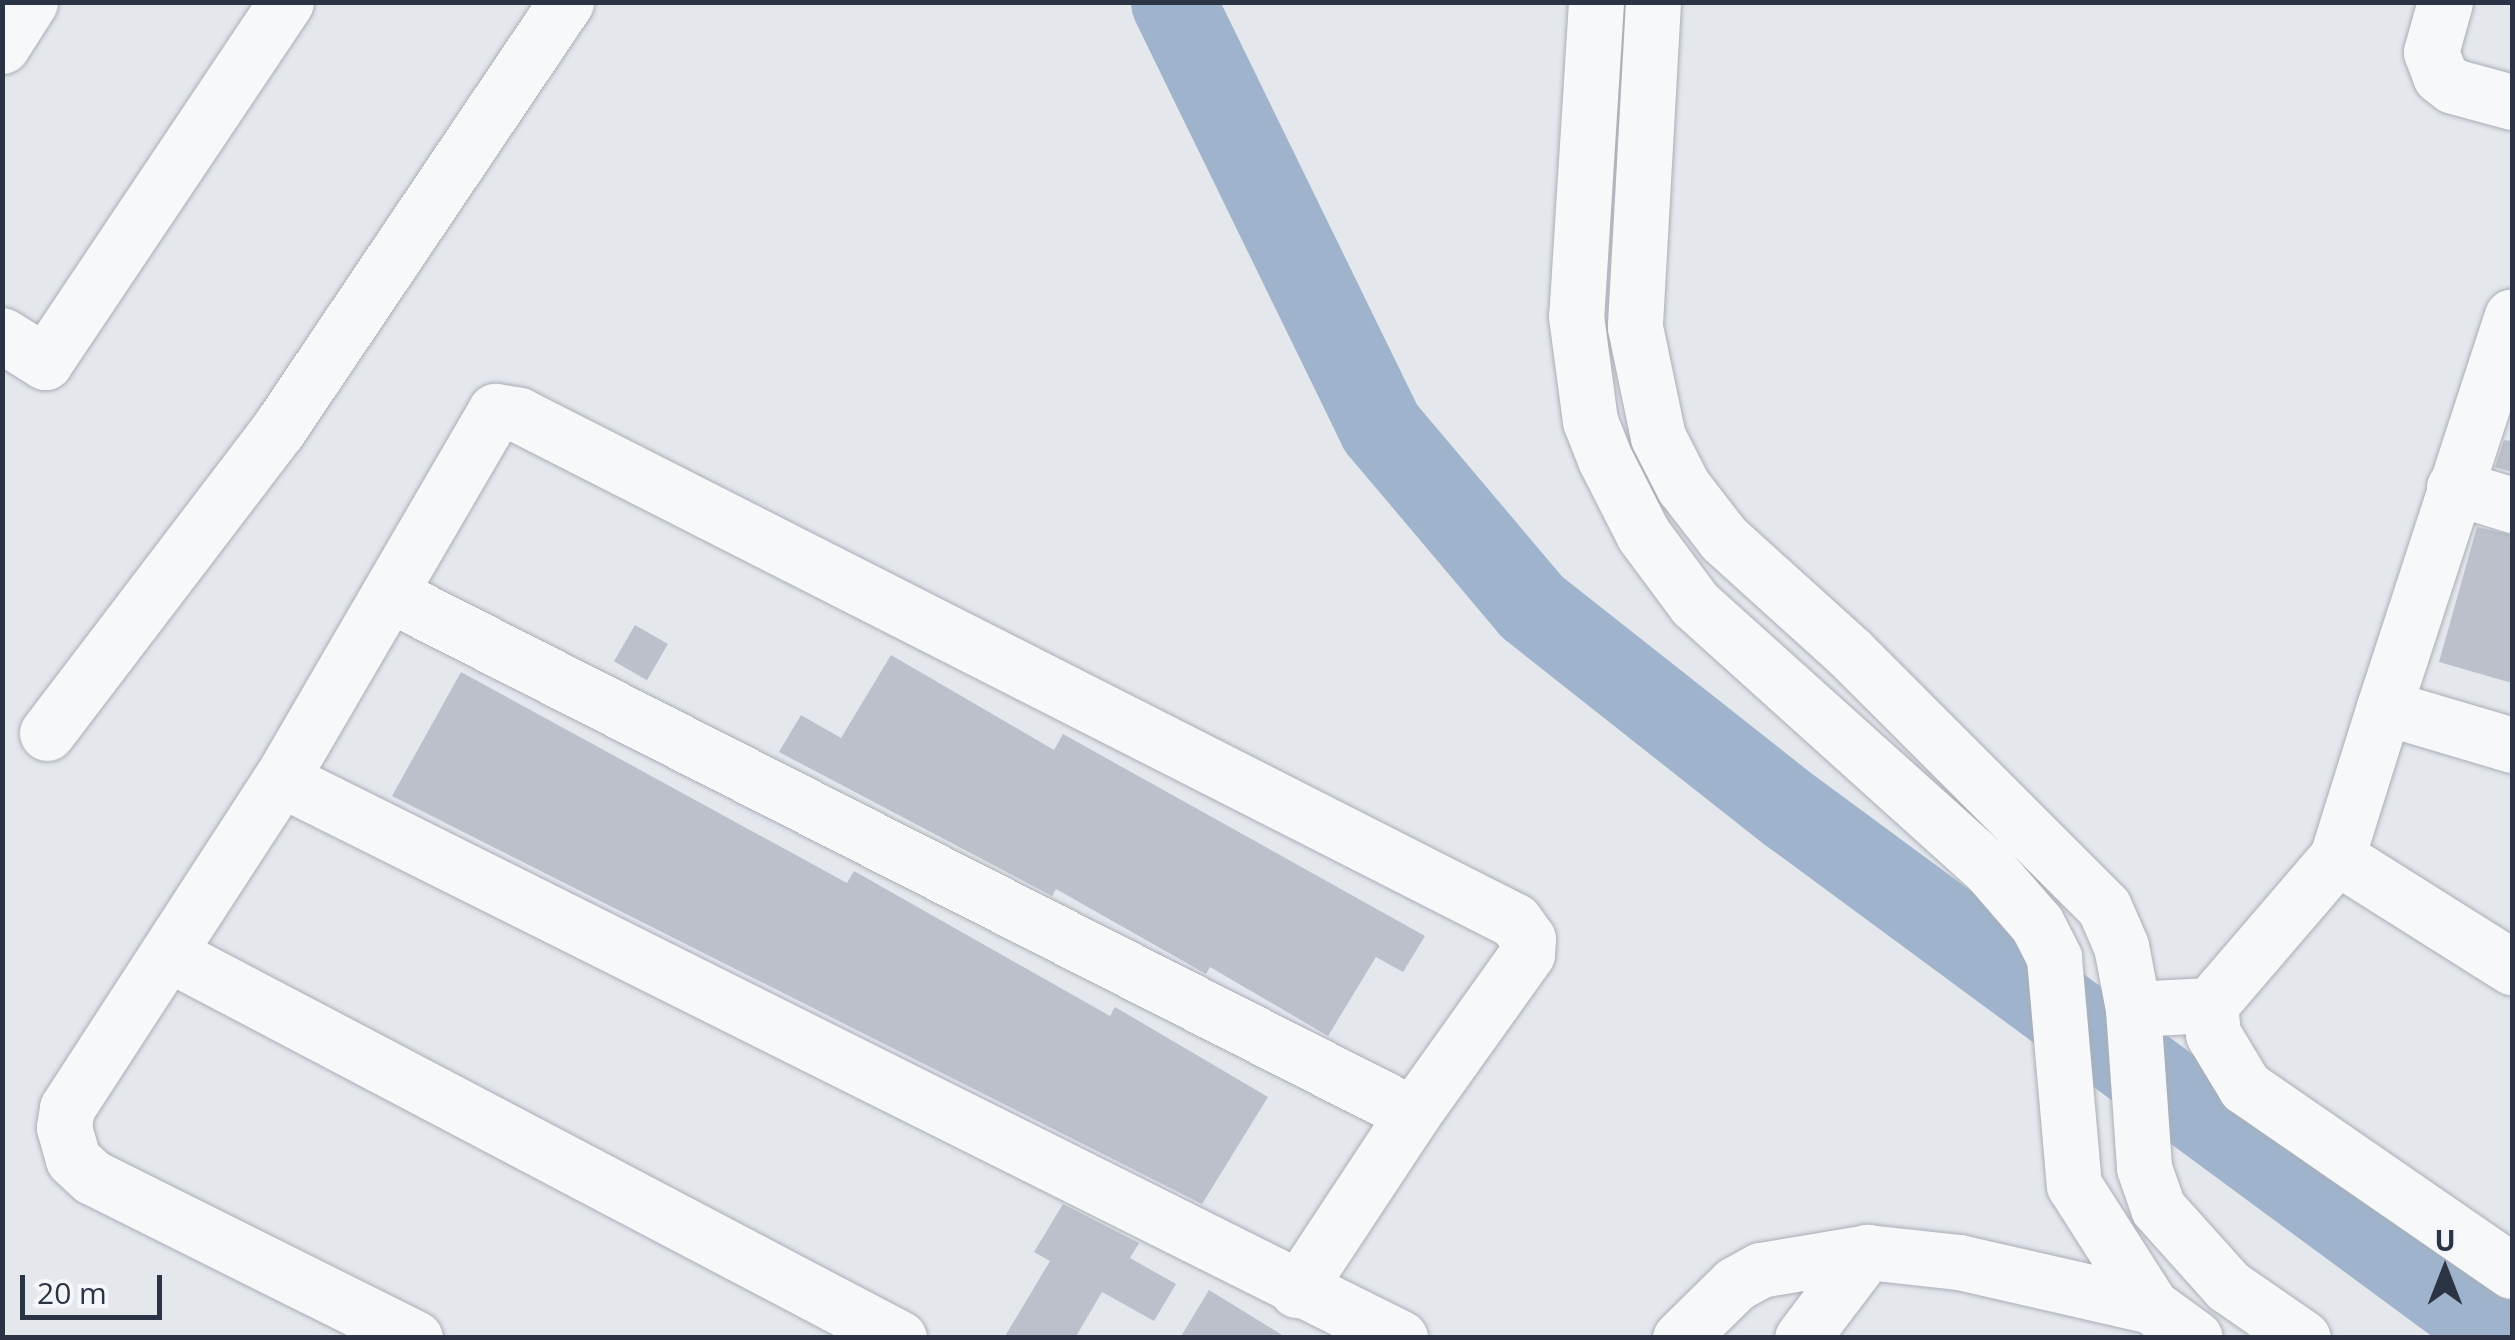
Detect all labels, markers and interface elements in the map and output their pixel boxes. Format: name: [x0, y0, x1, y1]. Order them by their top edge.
north arrow: [2395, 1220, 2495, 1320]
text: U: [2434, 1221, 2456, 1259]
scale bar: [25, 1255, 168, 1317]
text: 20 m: [37, 1272, 107, 1313]

